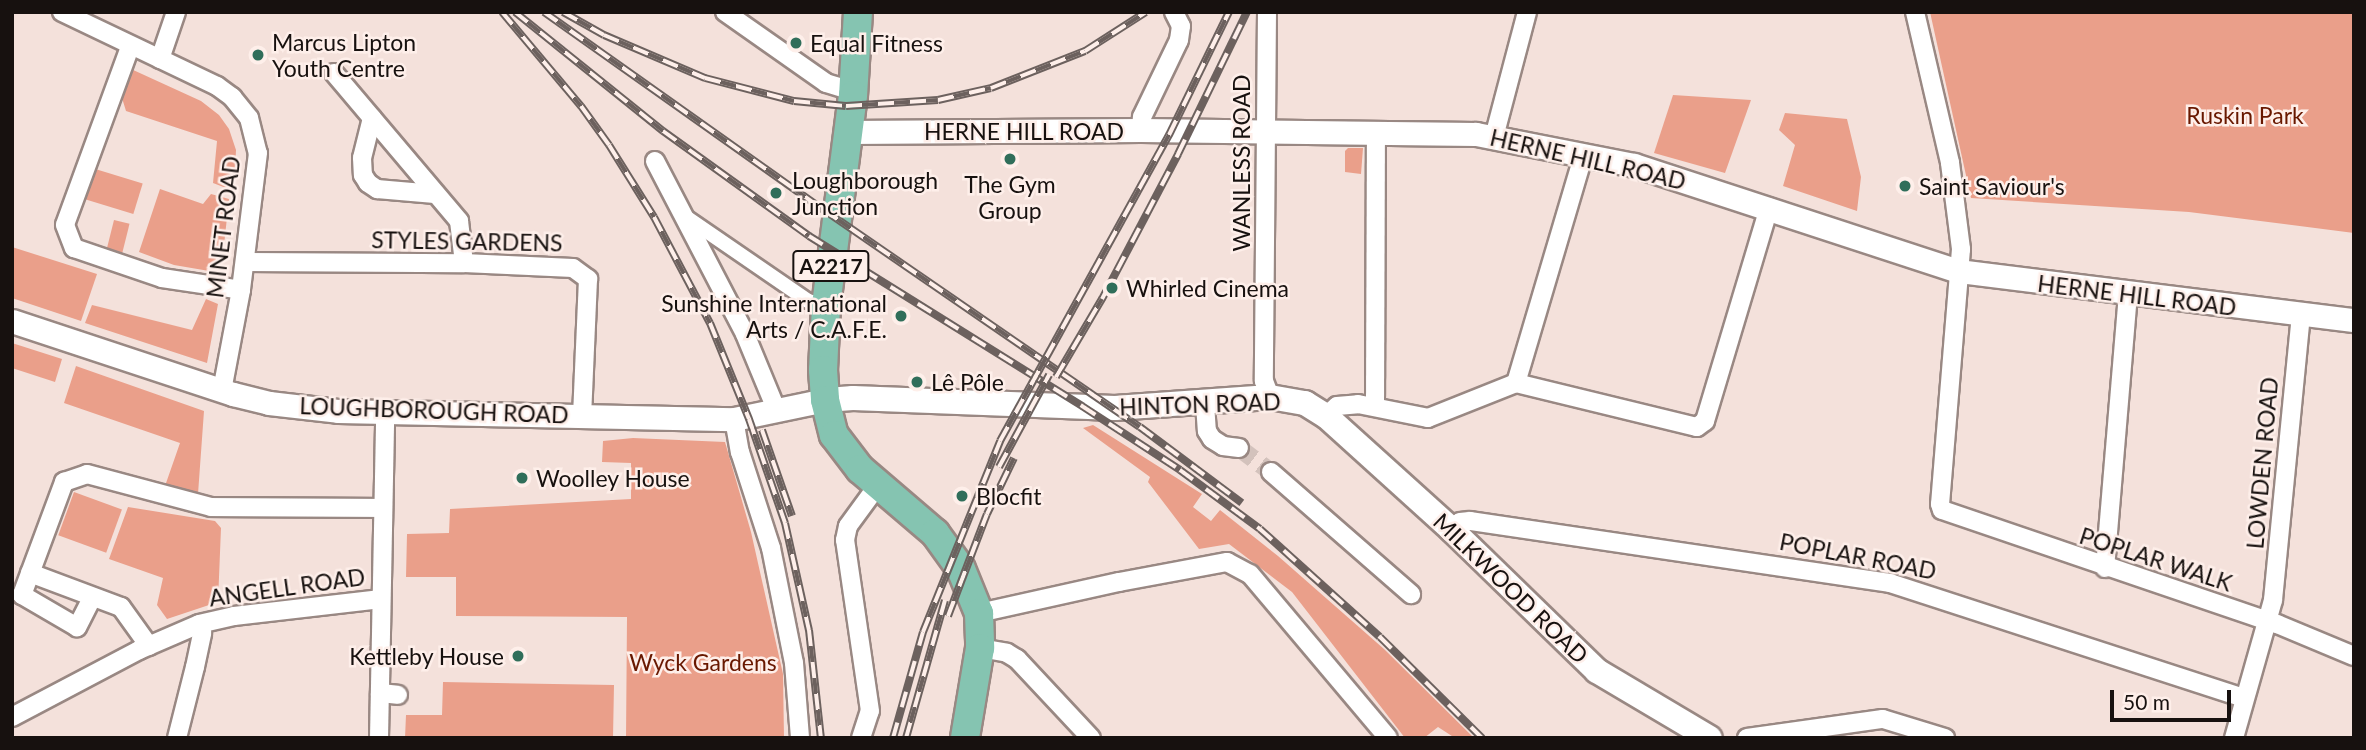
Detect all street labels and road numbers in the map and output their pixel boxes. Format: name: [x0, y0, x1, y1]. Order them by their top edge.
street label: WANLESS ROAD: [1227, 74, 1255, 252]
street label: HERNE HILL ROAD: [924, 117, 1124, 145]
street label: HERNE HILL ROAD: [1487, 123, 1689, 195]
street label: MINET ROAD: [201, 154, 245, 300]
street label: STYLES GARDENS: [371, 226, 563, 256]
road number: A2217: [791, 248, 871, 284]
street label: HERNE HILL ROAD: [2036, 269, 2238, 321]
street label: LOWDEN ROAD: [2241, 376, 2283, 550]
street label: HINTON ROAD: [1119, 387, 1281, 421]
street label: LOUGHBOROUGH ROAD: [299, 392, 569, 428]
street label: MILKWOOD ROAD: [1428, 507, 1594, 669]
street label: POPLAR WALK: [2076, 521, 2236, 597]
street label: POPLAR ROAD: [1777, 527, 1939, 585]
street label: ANGELL ROAD: [207, 562, 367, 612]

